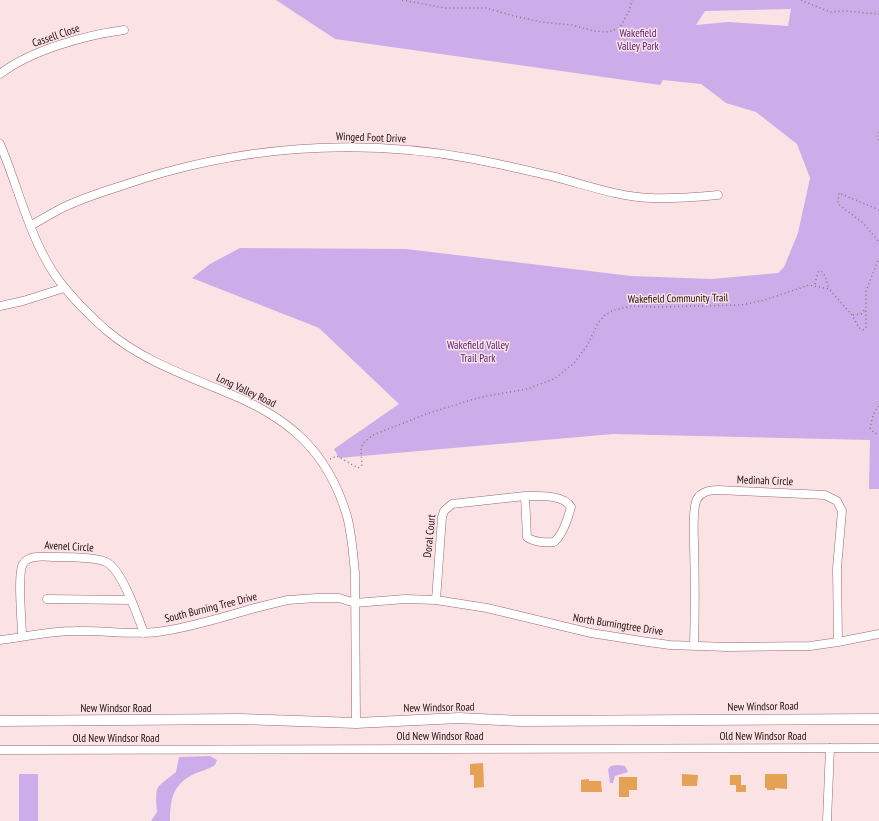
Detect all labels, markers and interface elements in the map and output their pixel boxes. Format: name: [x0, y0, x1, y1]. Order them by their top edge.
street label: Cassell Close: [31, 22, 81, 50]
park label: Wakefield Valley Park: [617, 27, 659, 53]
street label: Winged Foot Drive: [336, 130, 406, 146]
street label: Wakefield Community Trail: [628, 292, 728, 306]
park label: Wakefield Valley Trail Park: [447, 339, 509, 365]
street label: Long Valley Road: [214, 371, 278, 411]
street label: Medinah Circle: [737, 473, 793, 489]
street label: Doral Court: [421, 514, 439, 558]
street label: Avenel Circle: [44, 539, 94, 555]
street label: South Burning Tree Drive: [163, 590, 259, 626]
street label: North Burningtree Drive: [572, 611, 664, 639]
street label: New Windsor Road: [727, 700, 799, 714]
street label: New Windsor Road: [403, 701, 475, 715]
street label: New Windsor Road: [80, 702, 152, 716]
street label: Old New Windsor Road: [397, 730, 483, 744]
street label: Old New Windsor Road: [720, 730, 806, 744]
street label: Old New Windsor Road: [73, 732, 159, 746]

